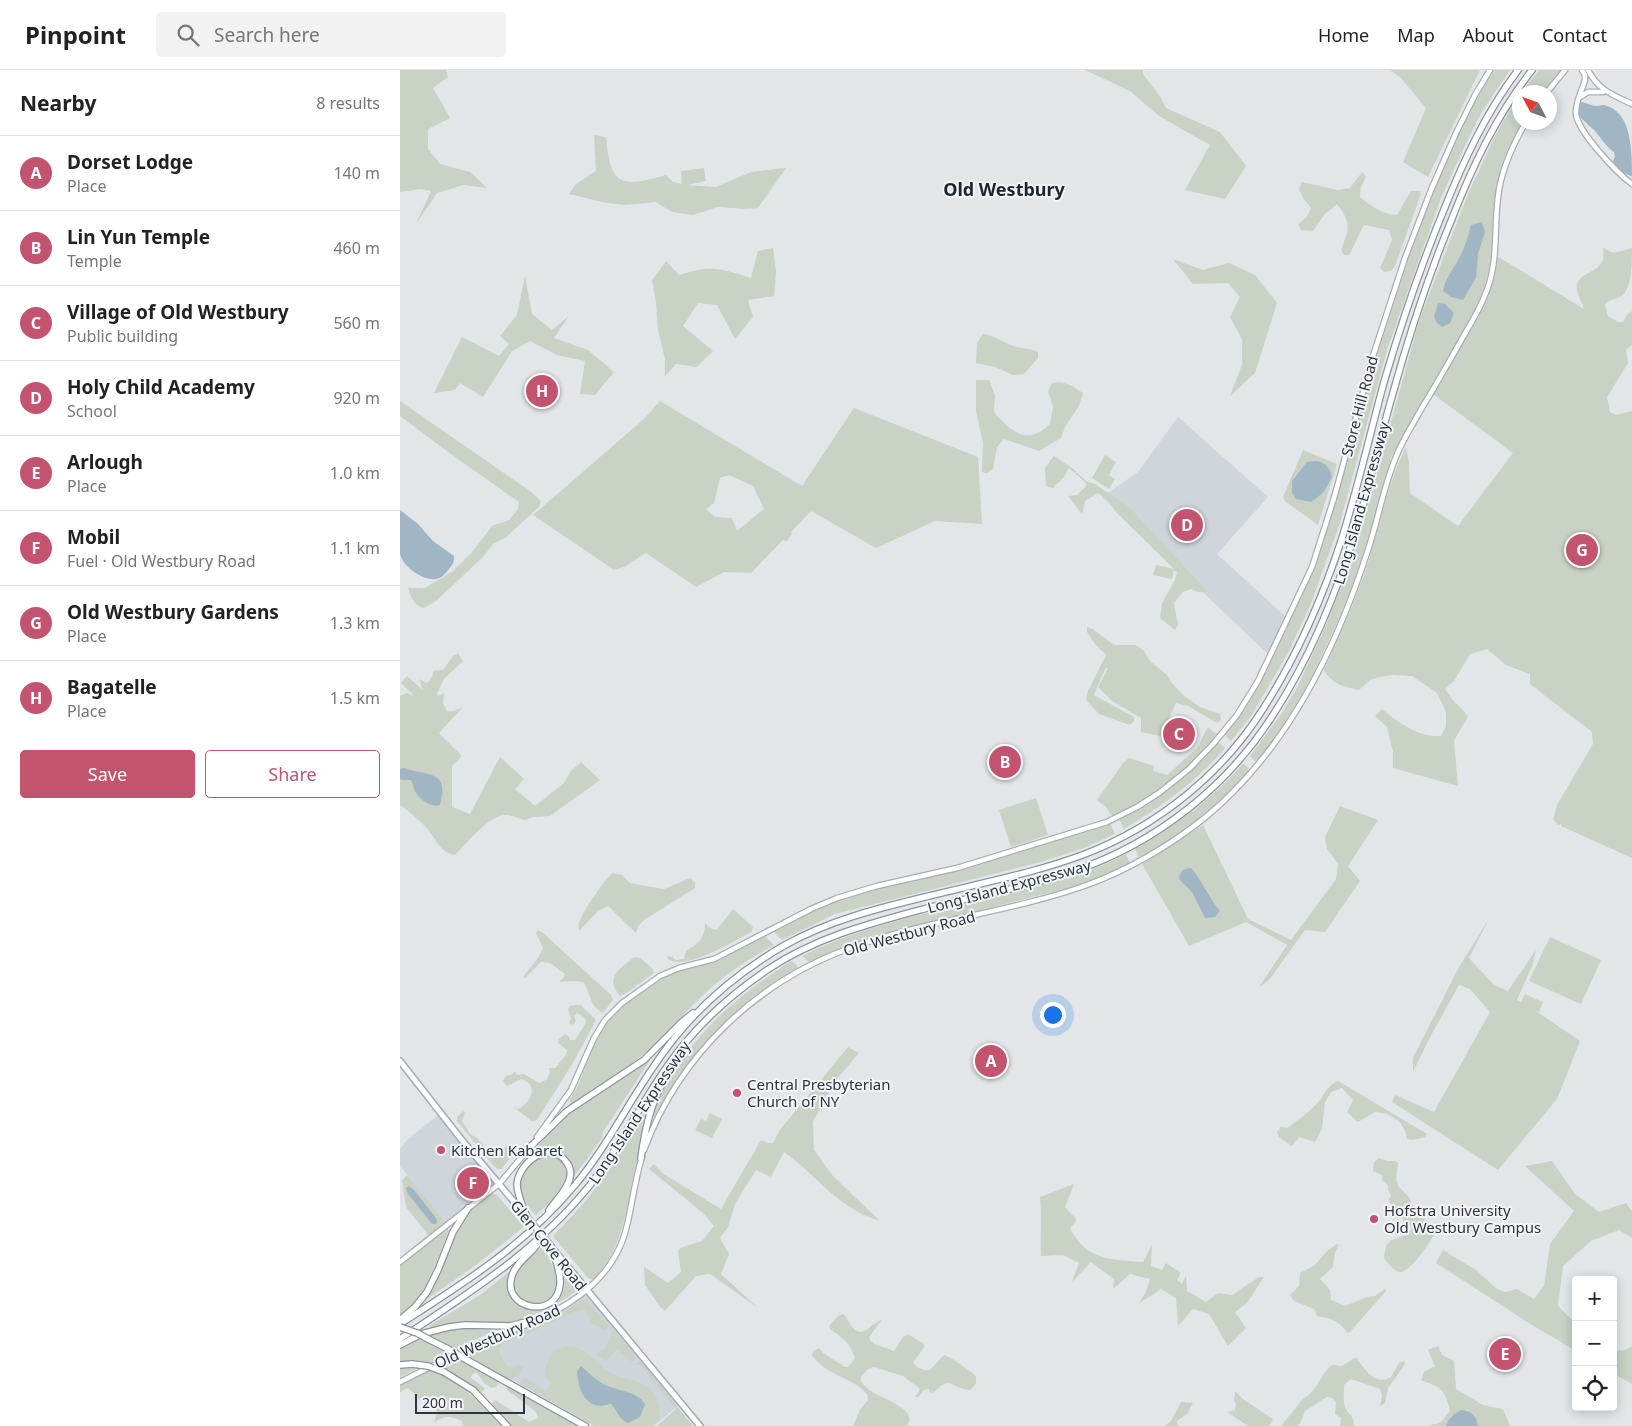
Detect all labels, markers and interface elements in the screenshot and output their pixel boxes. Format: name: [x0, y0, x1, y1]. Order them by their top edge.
search box: [156, 12, 506, 57]
text: Pinpoint: [25, 18, 126, 51]
icon: search: [174, 21, 202, 49]
text: Search here: [214, 22, 320, 48]
text: Home: [1318, 23, 1369, 47]
text: Map: [1397, 23, 1435, 47]
text: About: [1463, 23, 1514, 47]
text: Contact: [1542, 23, 1607, 47]
north arrow: [1512, 85, 1557, 130]
text: Nearby: [20, 89, 96, 117]
text: 8 results: [316, 92, 380, 114]
text: Dorset Lodge: [67, 149, 193, 175]
text: A: [30, 162, 42, 184]
text: 140 m: [333, 162, 380, 184]
text: Place: [67, 175, 107, 197]
district label: Old Westbury: [943, 177, 1066, 201]
text: Lin Yun Temple: [67, 224, 210, 250]
text: B: [31, 237, 41, 259]
text: 460 m: [333, 237, 380, 259]
text: Temple: [67, 250, 122, 272]
text: Village of Old Westbury: [67, 299, 289, 325]
text: C: [31, 312, 41, 334]
text: 560 m: [333, 312, 380, 334]
text: Public building: [67, 325, 178, 347]
street label: Store Hill Road: [1336, 353, 1382, 459]
pin: H: [526, 372, 558, 410]
text: Holy Child Academy: [67, 374, 255, 400]
text: D: [30, 387, 42, 409]
text: 920 m: [333, 387, 380, 409]
text: School: [67, 400, 117, 422]
street label: Long Island Expressway: [1328, 419, 1394, 587]
text: Arlough: [67, 449, 143, 475]
text: E: [32, 462, 40, 484]
text: 1.0 km: [330, 462, 380, 484]
text: Place: [67, 475, 107, 497]
pin: D: [1171, 506, 1203, 544]
text: Mobil: [67, 524, 120, 550]
pin: G: [1566, 531, 1598, 569]
text: F: [32, 537, 40, 559]
text: 1.1 km: [330, 537, 380, 559]
text: Fuel · Old Westbury Road: [67, 550, 256, 572]
text: Old Westbury Gardens: [67, 599, 279, 625]
text: G: [30, 612, 42, 634]
text: 1.3 km: [330, 612, 380, 634]
text: Place: [67, 625, 107, 647]
text: Bagatelle: [67, 674, 157, 700]
text: H: [30, 687, 42, 709]
text: 1.5 km: [330, 687, 380, 709]
text: Place: [67, 700, 107, 722]
pin: C: [1163, 715, 1195, 753]
pin: B: [989, 743, 1021, 781]
button: Save: [20, 750, 195, 798]
button: Share: [205, 750, 380, 798]
street label: Long Island Expressway: [925, 854, 1093, 917]
street label: Old Westbury Road: [841, 906, 977, 960]
your location: [1040, 1002, 1066, 1028]
street label: Long Island Expressway: [584, 1036, 695, 1187]
pin: A: [975, 1042, 1007, 1080]
place label: Central Presbyterian Church of NY: [747, 1074, 891, 1111]
marker: Central Presbyterian Church of NY: [731, 1087, 743, 1099]
place label: Kitchen Kabaret: [451, 1140, 563, 1160]
marker: Kitchen Kabaret: [435, 1144, 447, 1156]
pin: F: [457, 1164, 489, 1202]
street label: Glen Cove Road: [506, 1196, 592, 1294]
place label: Hofstra University Old Westbury Campus: [1384, 1200, 1541, 1237]
marker: Hofstra University Old Westbury Campus: [1368, 1213, 1380, 1225]
map controls: [1572, 1276, 1617, 1411]
button: +: [1572, 1276, 1617, 1321]
street label: Old Westbury Road: [431, 1299, 563, 1373]
button: −: [1572, 1321, 1617, 1366]
pin: E: [1489, 1335, 1521, 1373]
button: locate: [1572, 1366, 1617, 1411]
scale bar: [415, 1391, 525, 1414]
text: 200 m: [422, 1393, 463, 1412]

